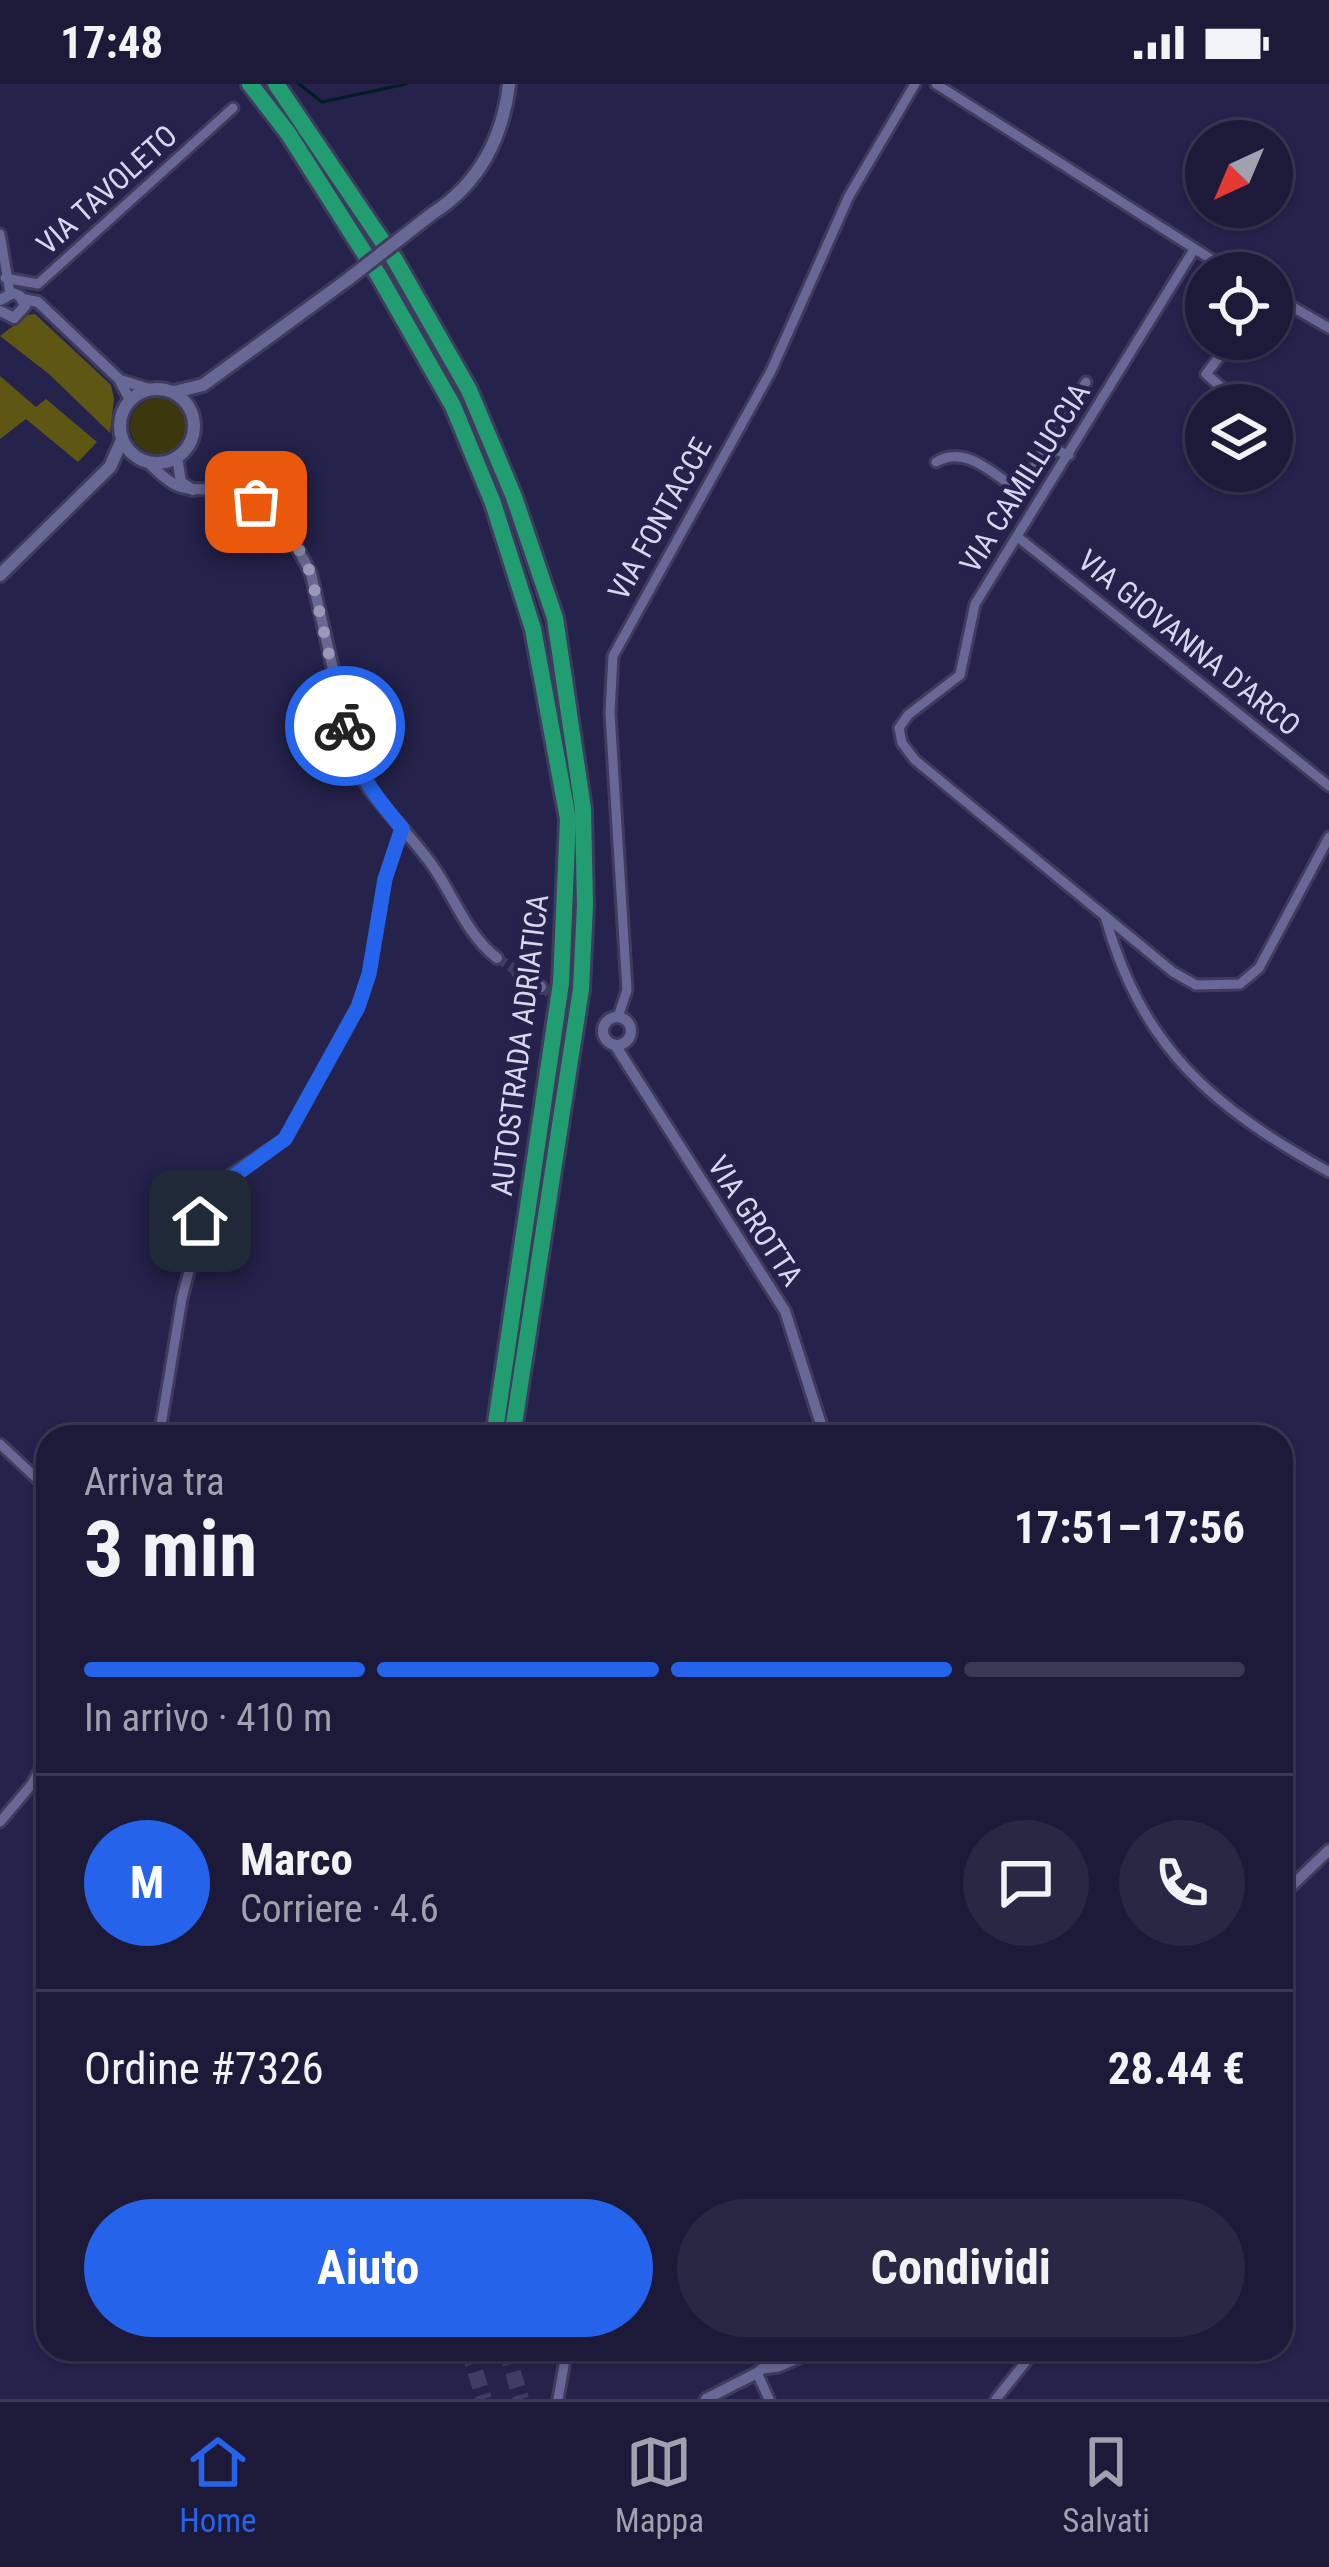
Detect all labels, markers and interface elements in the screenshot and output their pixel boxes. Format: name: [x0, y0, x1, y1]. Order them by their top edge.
text: 17:48: [60, 16, 163, 69]
street label: VIA TAVOLETO: [30, 118, 184, 262]
north arrow: [1185, 120, 1293, 228]
map controls: [1185, 120, 1293, 492]
button: locate: [1185, 252, 1293, 360]
street label: VIA CAMILLUCCIA: [952, 376, 1097, 579]
button: layers: [1185, 384, 1293, 492]
street label: VIA FONTACCE: [601, 432, 718, 606]
pin: [205, 451, 307, 553]
icon: bag: [223, 469, 289, 535]
street label: VIA GIOVANNA D'ARCO: [1071, 542, 1307, 743]
courier: [285, 666, 405, 786]
icon: bike: [312, 693, 378, 759]
street label: AUTOSTRADA ADRIATICA: [484, 892, 555, 1198]
street label: VIA GROTTA: [701, 1149, 810, 1292]
pin: [149, 1170, 251, 1272]
icon: home: [167, 1188, 233, 1254]
text: Arriva tra: [84, 1459, 225, 1505]
text: 17:51–17:56: [1014, 1501, 1245, 1554]
text: 3 min: [84, 1504, 257, 1595]
text: In arrivo · 410 m: [84, 1695, 332, 1741]
button: chat: [963, 1820, 1089, 1946]
button: phone: [1119, 1820, 1245, 1946]
text: Marco: [240, 1833, 353, 1886]
text: M: [130, 1856, 164, 1909]
text: Corriere · 4.6: [240, 1886, 439, 1932]
text: Ordine #7326: [84, 2042, 324, 2095]
text: 28.44 €: [1108, 2042, 1245, 2095]
button: Aiuto: [84, 2199, 653, 2337]
button: Condividi: [677, 2199, 1245, 2337]
tab: Home: [179, 2429, 257, 2540]
tab: Mappa: [615, 2429, 704, 2540]
tab: Salvati: [1062, 2429, 1150, 2540]

